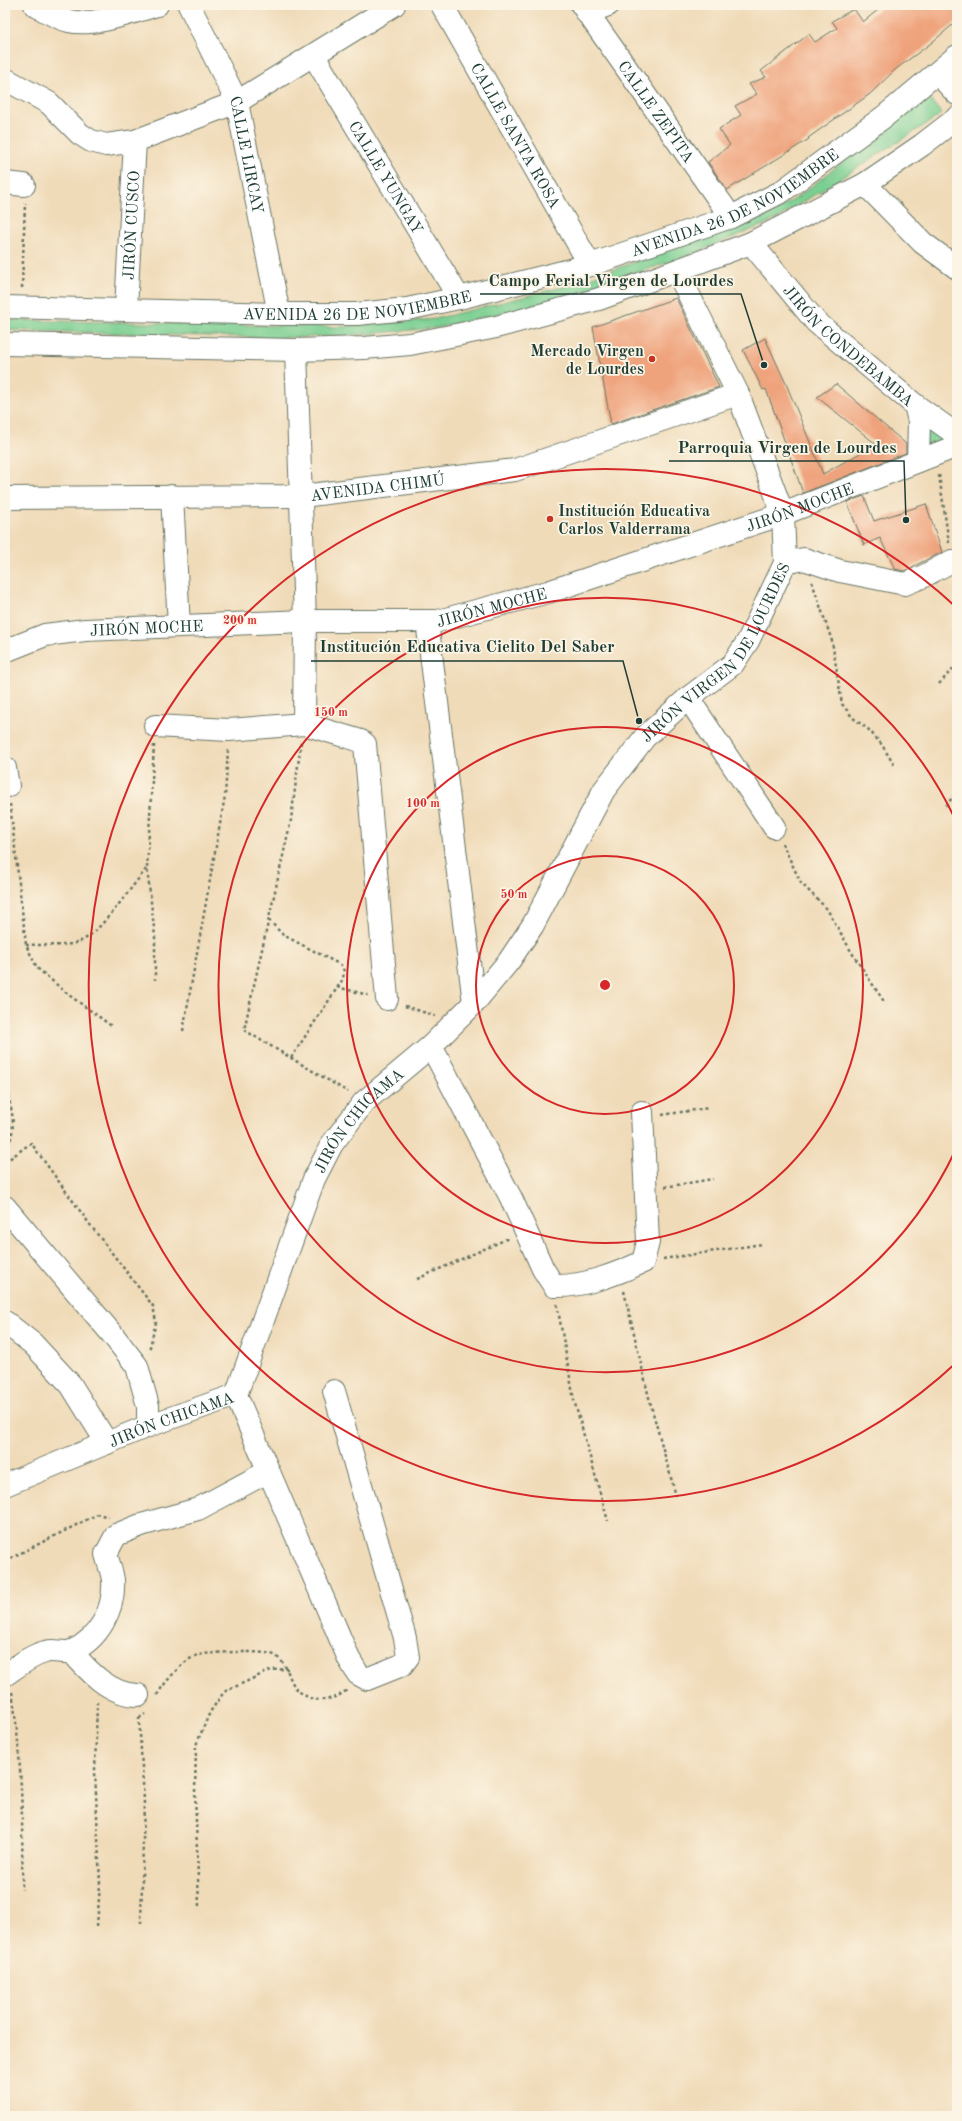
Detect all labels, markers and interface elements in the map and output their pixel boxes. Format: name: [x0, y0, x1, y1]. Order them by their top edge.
street label: CALLE ZEPITA: [614, 59, 696, 166]
street label: CALLE SANTA ROSA: [467, 61, 562, 212]
street label: CALLE LIRCAY: [225, 94, 265, 216]
street label: CALLE YUNGAY: [345, 119, 425, 238]
street label: AVENIDA 26 DE NOVIEMBRE: [629, 147, 842, 260]
street label: JIRÓN CUSCO: [118, 170, 143, 280]
callout: Campo Ferial Virgen de Lourdes: [480, 265, 741, 294]
text: Campo Ferial Virgen de Lourdes: [489, 273, 733, 290]
street label: JIRÓN CONDEBAMBA: [779, 283, 916, 410]
street label: AVENIDA 26 DE NOVIEMBRE: [243, 289, 474, 324]
place label: Mercado Virgen de Lourdes: [530, 344, 644, 378]
marker: Mercado Virgen de Lourdes: [647, 354, 657, 364]
callout: Parroquia Virgen de Lourdes: [669, 432, 904, 461]
text: Parroquia Virgen de Lourdes: [677, 440, 897, 457]
street label: AVENIDA CHIMÚ: [310, 468, 446, 505]
street label: JIRÓN MOCHE: [744, 481, 856, 536]
place label: Institución Educativa Carlos Valderrama: [558, 504, 710, 538]
marker: Institución Educativa Carlos Valderrama: [545, 514, 555, 524]
street label: JIRÓN VIRGEN DE LOURDES: [639, 561, 794, 746]
street label: JIRÓN MOCHE: [435, 587, 549, 631]
text: 200 m: [223, 615, 257, 627]
street label: JIRÓN MOCHE: [90, 617, 204, 640]
callout: Institución Educativa Cielito Del Saber: [311, 632, 623, 661]
text: Institución Educativa Cielito Del Saber: [319, 639, 615, 656]
text: 150 m: [314, 706, 348, 719]
text: 100 m: [406, 798, 440, 810]
text: 50 m: [501, 888, 528, 901]
centre of rings: [598, 978, 612, 992]
street label: JIRÓN CHICAMA: [313, 1067, 407, 1176]
street label: JIRÓN CHICAMA: [107, 1390, 236, 1451]

